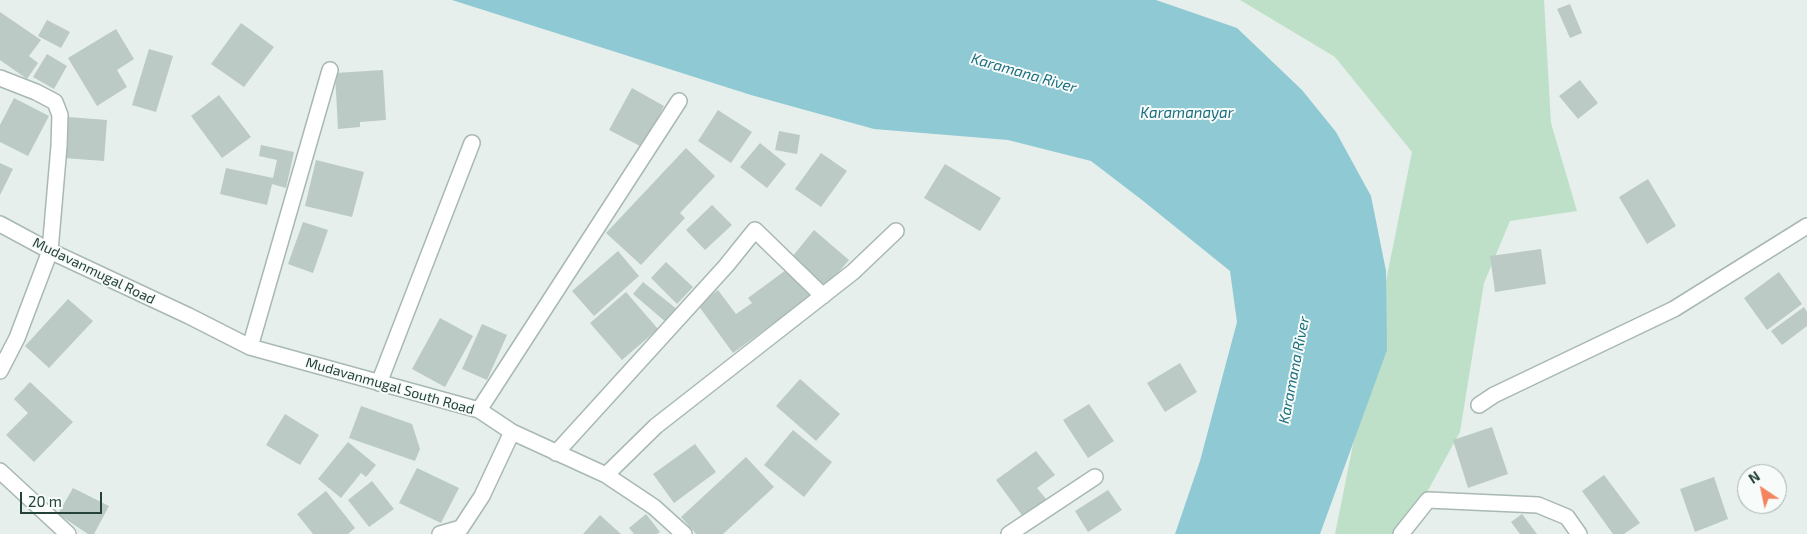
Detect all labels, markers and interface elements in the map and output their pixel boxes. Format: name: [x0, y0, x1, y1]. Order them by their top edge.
water label: Karamana River: [969, 49, 1079, 97]
water label: Karamanayar: [1140, 104, 1234, 122]
street label: Mudavanmugal Road: [30, 234, 158, 308]
water label: Karamana River: [1275, 315, 1313, 425]
street label: Mudavanmugal South Road: [304, 354, 476, 418]
north arrow: [1737, 464, 1787, 514]
text: N: [1745, 467, 1763, 487]
scale bar: [22, 482, 105, 514]
text: 20 m: [28, 492, 62, 510]

